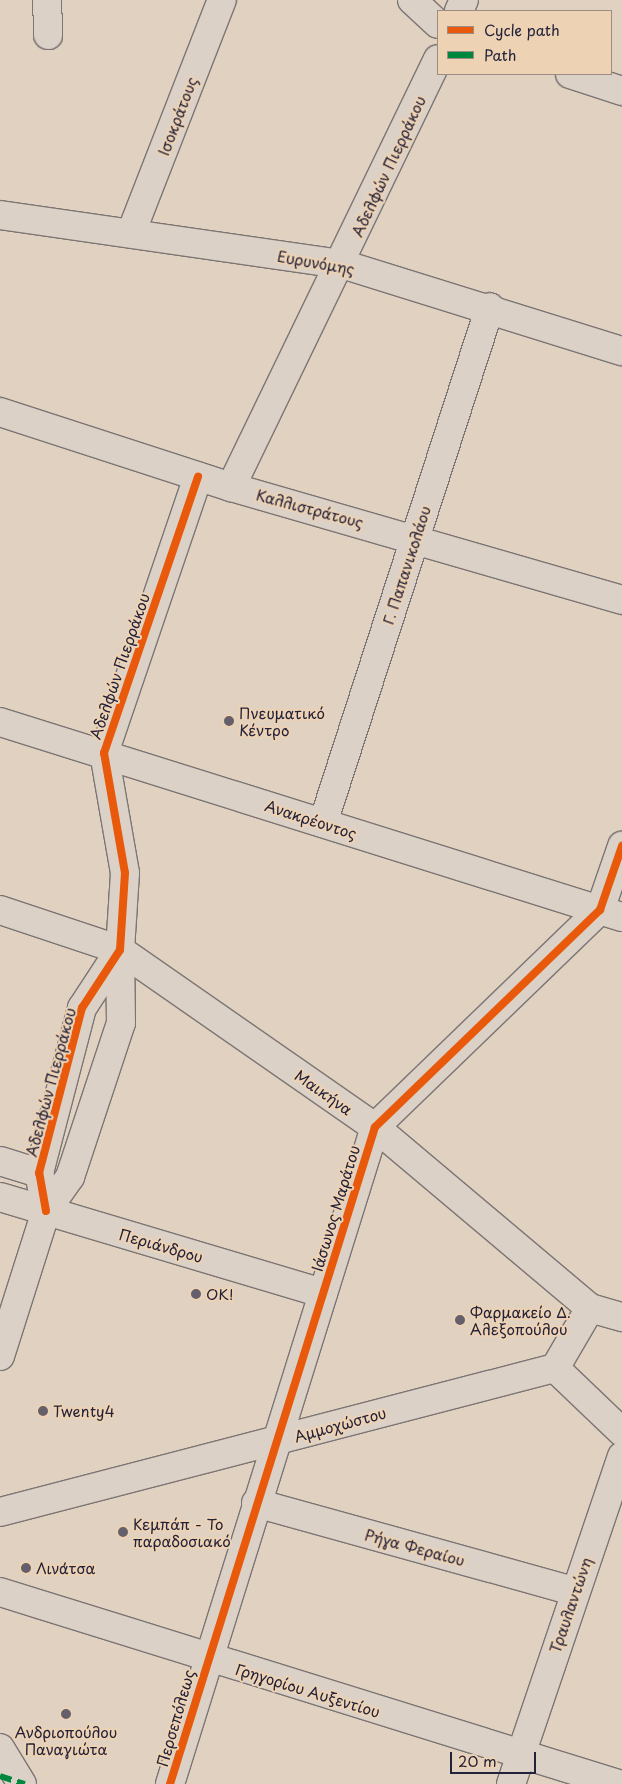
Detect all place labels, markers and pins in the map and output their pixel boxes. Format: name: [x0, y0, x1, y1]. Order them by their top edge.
place label: Πνευματικό Κέντρο: [239, 703, 325, 738]
marker: Πνευματικό Κέντρο: [223, 715, 235, 727]
place label: ΟΚ!: [206, 1285, 234, 1303]
marker: ΟΚ!: [190, 1288, 202, 1300]
place label: Φαρμακείο Δ. Αλεξοπούλου: [470, 1302, 571, 1337]
marker: Φαρμακείο Δ. Αλεξοπούλου: [454, 1314, 466, 1326]
place label: Twenty4: [53, 1402, 115, 1420]
marker: Twenty4: [37, 1405, 49, 1417]
place label: Κεμπάπ - Το παραδοσιακό: [133, 1514, 231, 1549]
marker: Κεμπάπ - Το παραδοσιακό: [117, 1526, 129, 1538]
place label: Λινάτσα: [36, 1559, 96, 1577]
marker: Λινάτσα: [20, 1562, 32, 1574]
marker: Ανδριοπούλου Παναγιώτα: [60, 1708, 72, 1720]
place label: Ανδριοπούλου Παναγιώτα: [15, 1722, 117, 1757]

